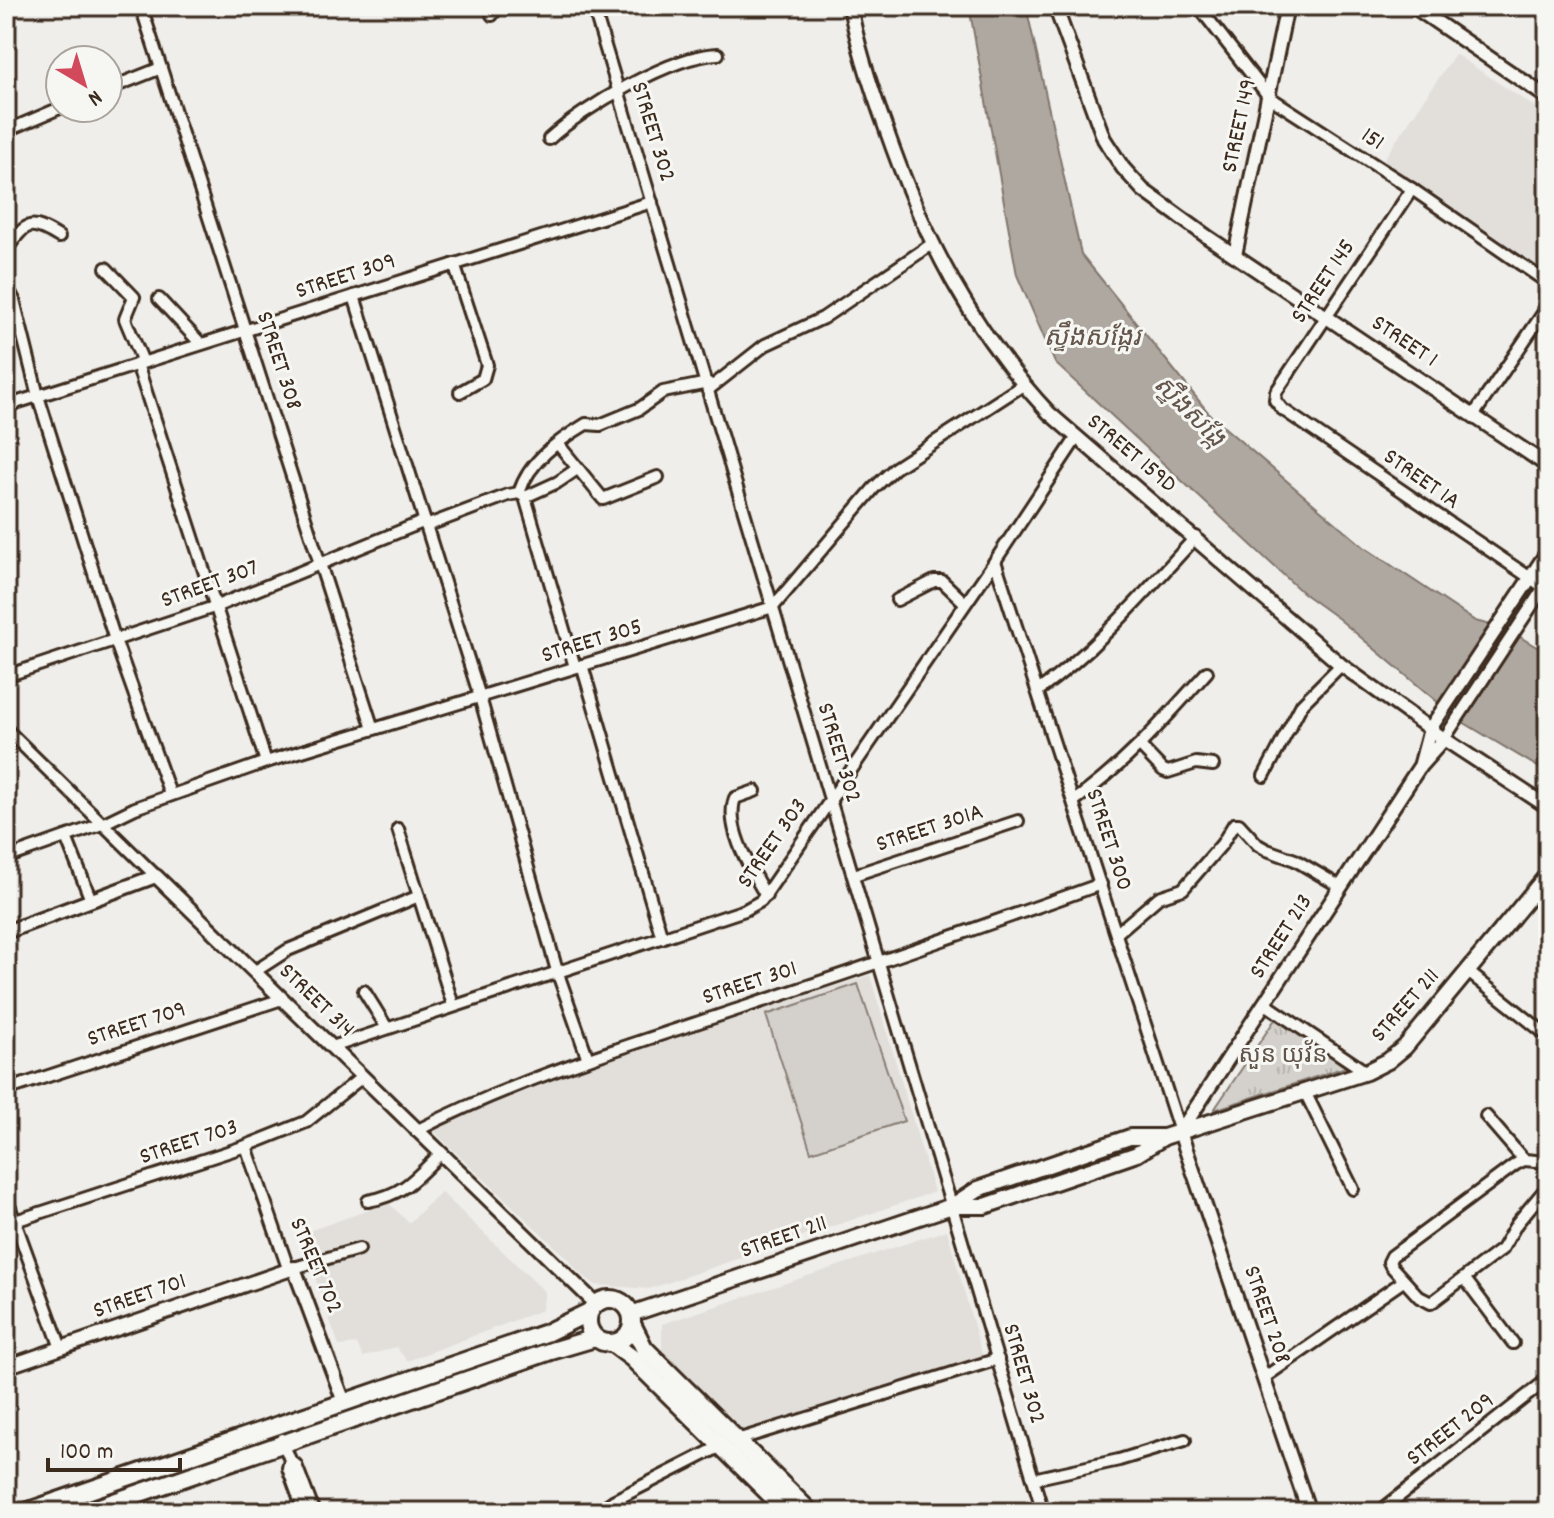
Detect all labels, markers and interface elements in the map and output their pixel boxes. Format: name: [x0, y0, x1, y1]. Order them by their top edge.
north arrow: [44, 44, 124, 124]
street label: STREET 149: [1213, 76, 1267, 176]
street label: STREET 302: [621, 78, 683, 186]
text: N: [80, 81, 108, 113]
street label: 151: [1354, 120, 1390, 160]
street label: STREET 145: [1283, 233, 1365, 331]
street label: STREET 309: [292, 245, 400, 309]
street label: STREET 308: [246, 307, 310, 415]
street label: STREET 1: [1364, 307, 1444, 377]
water label: ស្ទឹងសង្កែរ: [1044, 320, 1144, 358]
water label: ស្ទឹងសង្កែ: [1144, 368, 1233, 458]
street label: STREET 159D: [1079, 406, 1183, 502]
street label: STREET 1A: [1376, 441, 1466, 519]
street label: STREET 307: [156, 552, 264, 618]
street label: STREET 305: [537, 611, 647, 673]
street label: STREET 302: [807, 699, 869, 807]
street label: STREET 300: [1076, 785, 1140, 895]
street label: STREET 303: [729, 792, 817, 896]
street label: STREET 301A: [872, 796, 988, 862]
street label: STREET 213: [1242, 888, 1322, 986]
street label: STREET 301: [698, 953, 802, 1015]
street label: STREET 314: [270, 956, 362, 1046]
street label: STREET 211: [1363, 961, 1449, 1051]
street label: STREET 709: [83, 993, 191, 1057]
park label: សួន យុវ័ន: [1239, 1039, 1327, 1074]
street label: STREET 703: [135, 1111, 243, 1175]
street label: STREET 211: [736, 1207, 832, 1269]
street label: STREET 702: [280, 1213, 350, 1319]
street label: STREET 208: [1233, 1261, 1299, 1369]
street label: STREET 701: [89, 1265, 191, 1329]
street label: STREET 302: [992, 1320, 1054, 1428]
street label: STREET 209: [1400, 1385, 1502, 1475]
scale bar: [48, 1422, 180, 1472]
text: 100 m: [60, 1436, 113, 1470]

